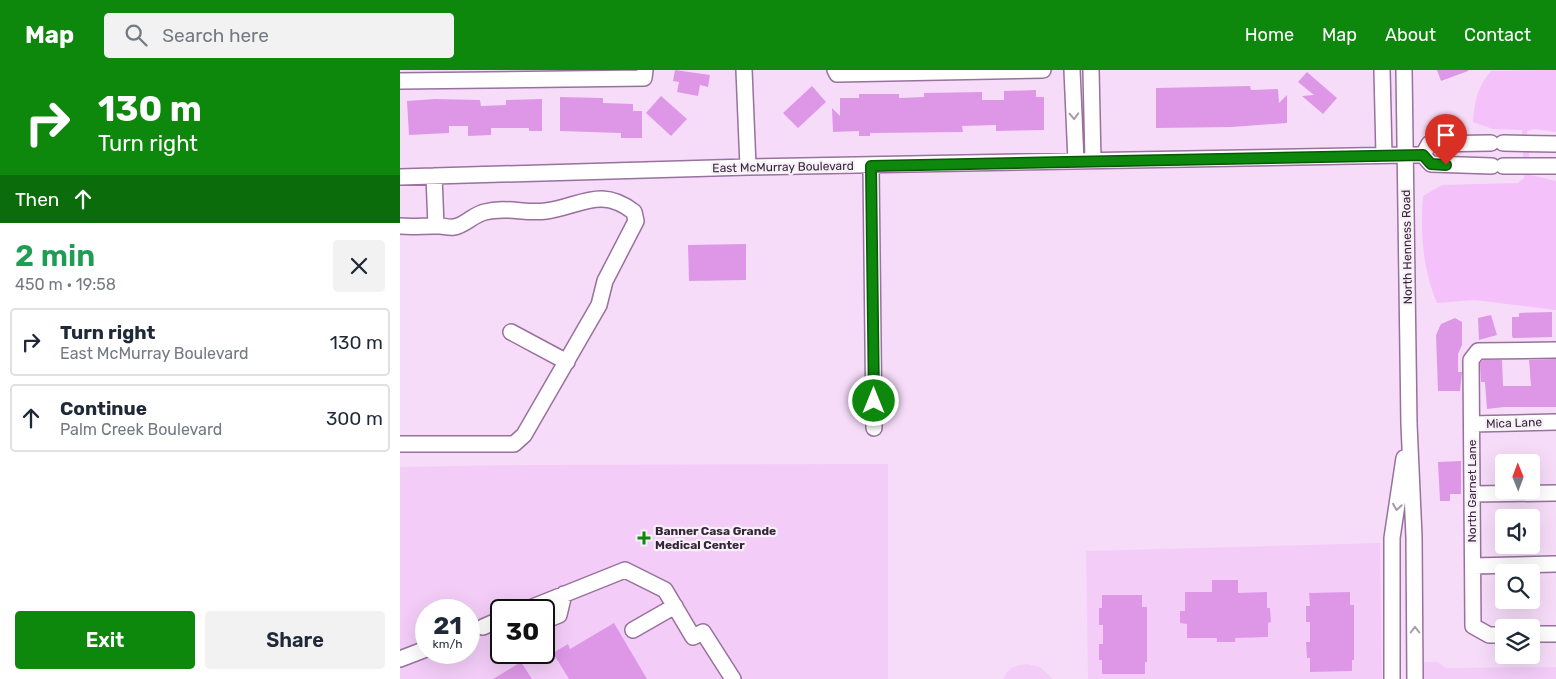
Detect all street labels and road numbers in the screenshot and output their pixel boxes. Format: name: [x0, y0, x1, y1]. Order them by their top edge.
street label: East McMurray Boulevard: [712, 159, 854, 175]
street label: North Henness Road: [1399, 189, 1415, 305]
street label: Mica Lane: [1486, 415, 1542, 431]
street label: North Garnet Lane: [1465, 439, 1479, 543]

